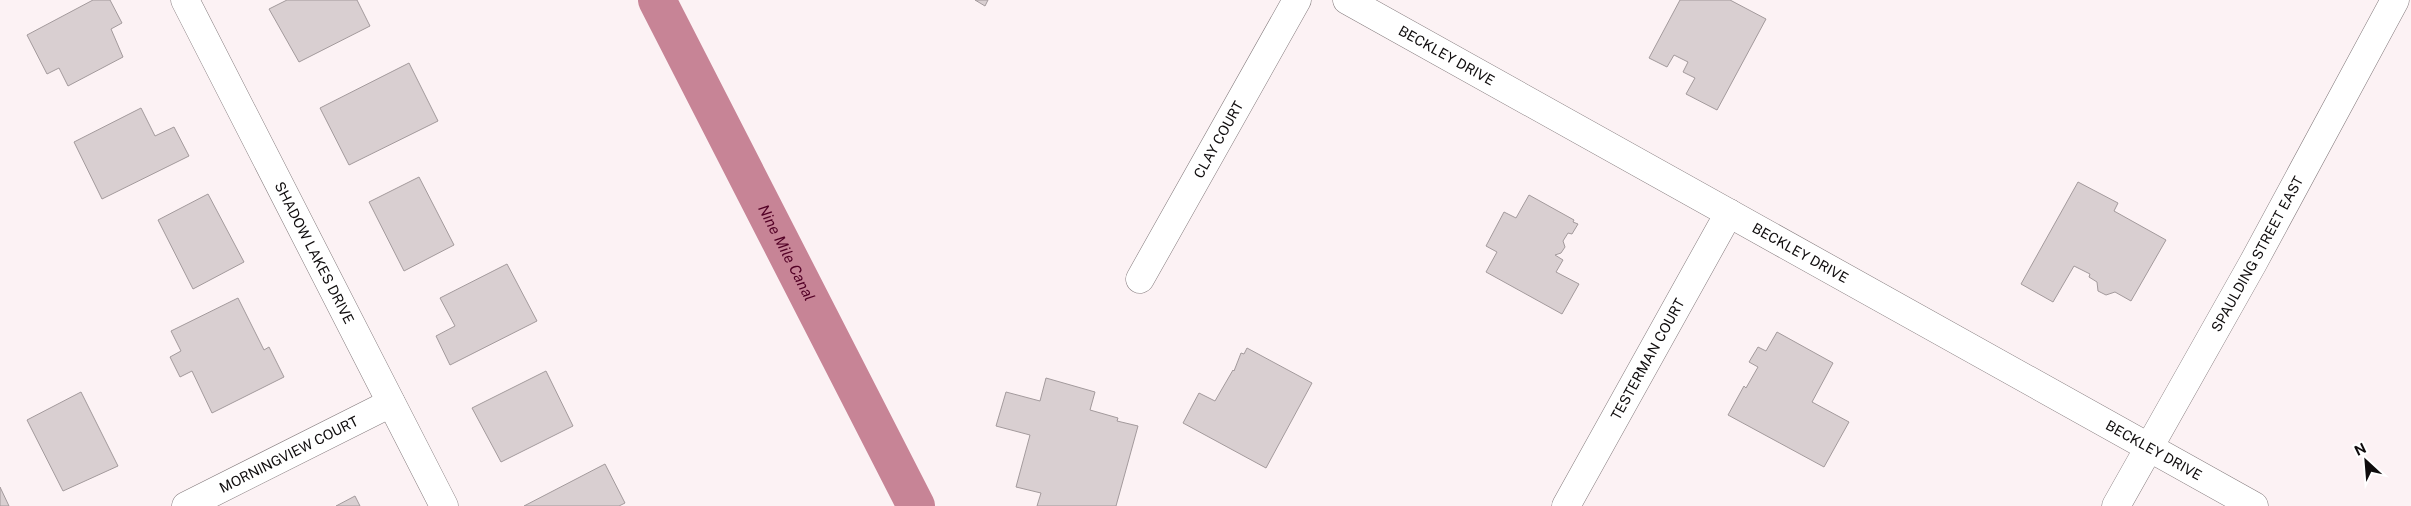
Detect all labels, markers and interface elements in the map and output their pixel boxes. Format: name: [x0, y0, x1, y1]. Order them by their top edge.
street label: BECKLEY DRIVE: [1396, 22, 1497, 89]
street label: CLAY COURT: [1190, 98, 1246, 181]
street label: SPAULDING STREET EAST: [2208, 173, 2306, 334]
street label: SHADOW LAKES DRIVE: [271, 179, 357, 326]
water label: Nine Mile Canal: [755, 202, 819, 304]
street label: BECKLEY DRIVE: [1749, 220, 1851, 286]
street label: TESTERMAN COURT: [1608, 296, 1688, 423]
street label: MORNINGVIEW COURT: [217, 413, 361, 496]
street label: BECKLEY DRIVE: [2103, 417, 2205, 483]
north arrow: [2341, 436, 2391, 486]
text: N: [2352, 440, 2369, 459]

